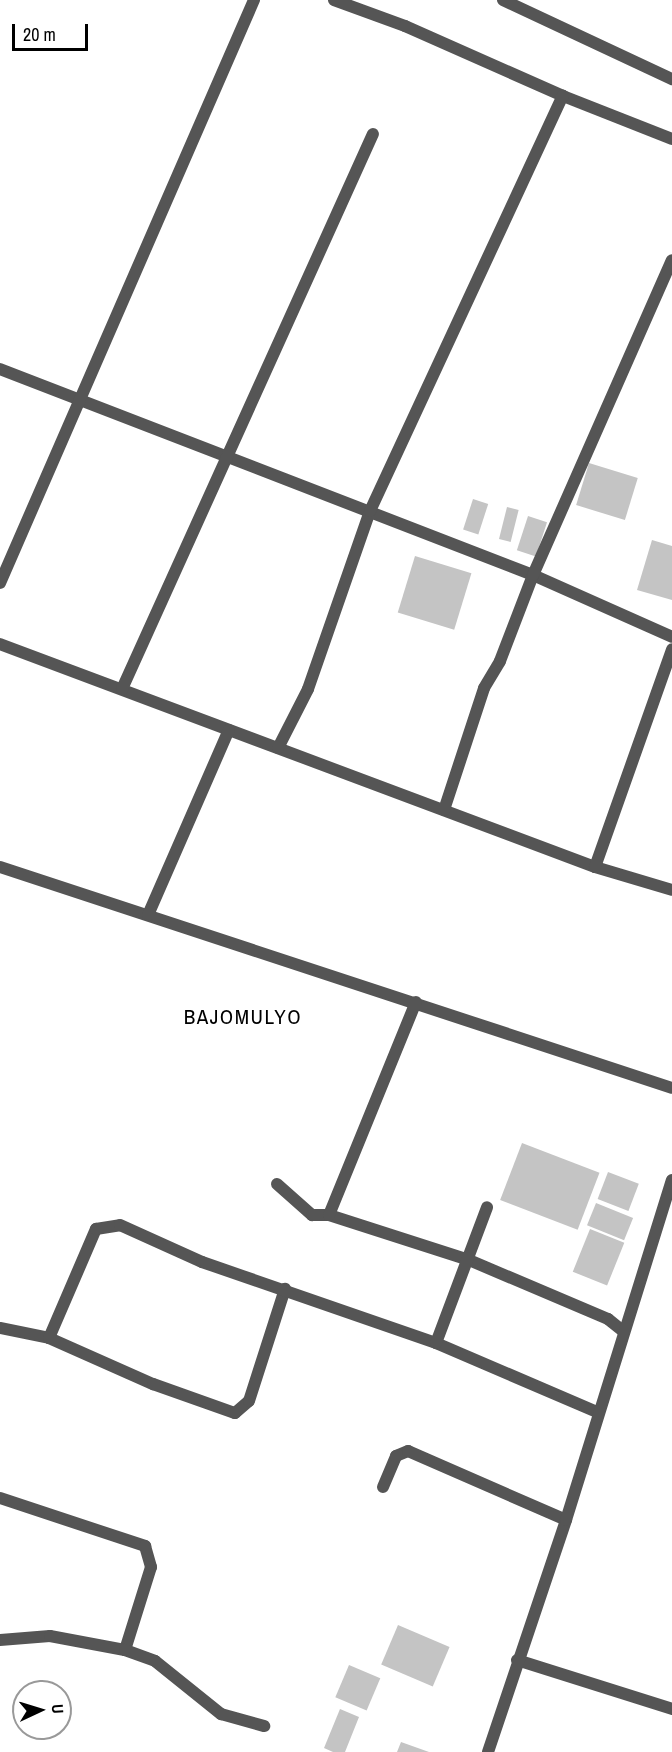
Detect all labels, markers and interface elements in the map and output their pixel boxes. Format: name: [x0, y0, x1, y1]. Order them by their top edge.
scale bar: [15, 12, 92, 50]
text: 20 m: [23, 22, 56, 47]
district label: BAJOMULYO: [184, 1004, 302, 1030]
north arrow: [12, 1680, 72, 1740]
text: U: [47, 1703, 69, 1714]

